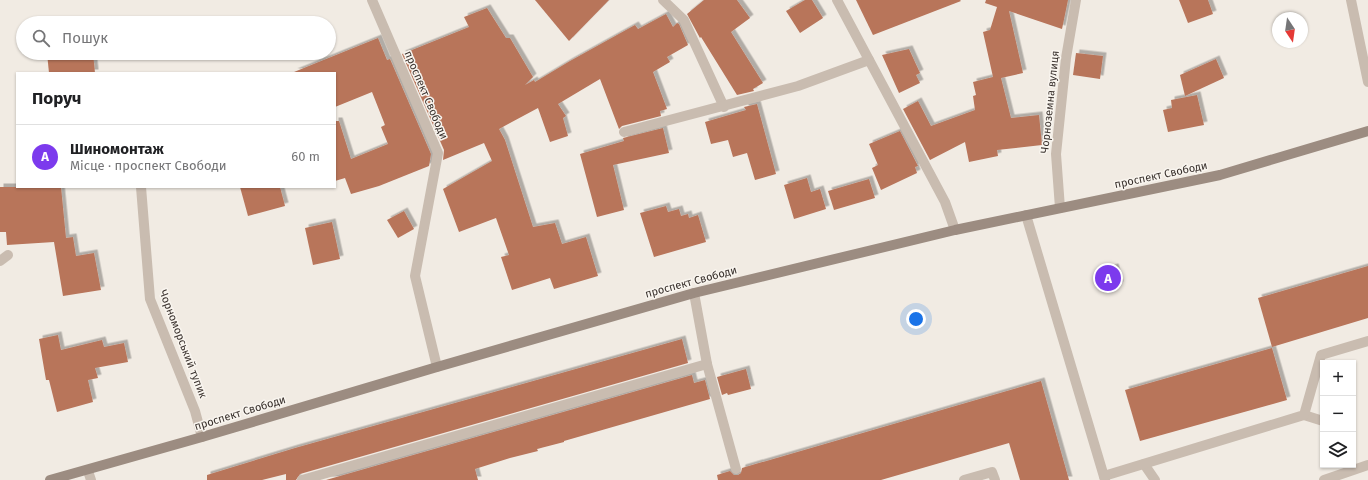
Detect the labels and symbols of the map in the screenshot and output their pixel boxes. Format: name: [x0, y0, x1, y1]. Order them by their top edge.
north arrow: [1272, 12, 1308, 48]
street label: проспект Свободи: [401, 49, 451, 141]
street label: Чорноземна вулиця: [1038, 50, 1062, 154]
street label: проспект Свободи: [1113, 159, 1209, 191]
street label: проспект Свободи: [644, 263, 738, 301]
pin: A: [1095, 263, 1121, 293]
street label: Чорноморський тупик: [156, 288, 210, 400]
your location: [906, 309, 926, 329]
street label: проспект Свободи: [193, 393, 287, 433]

